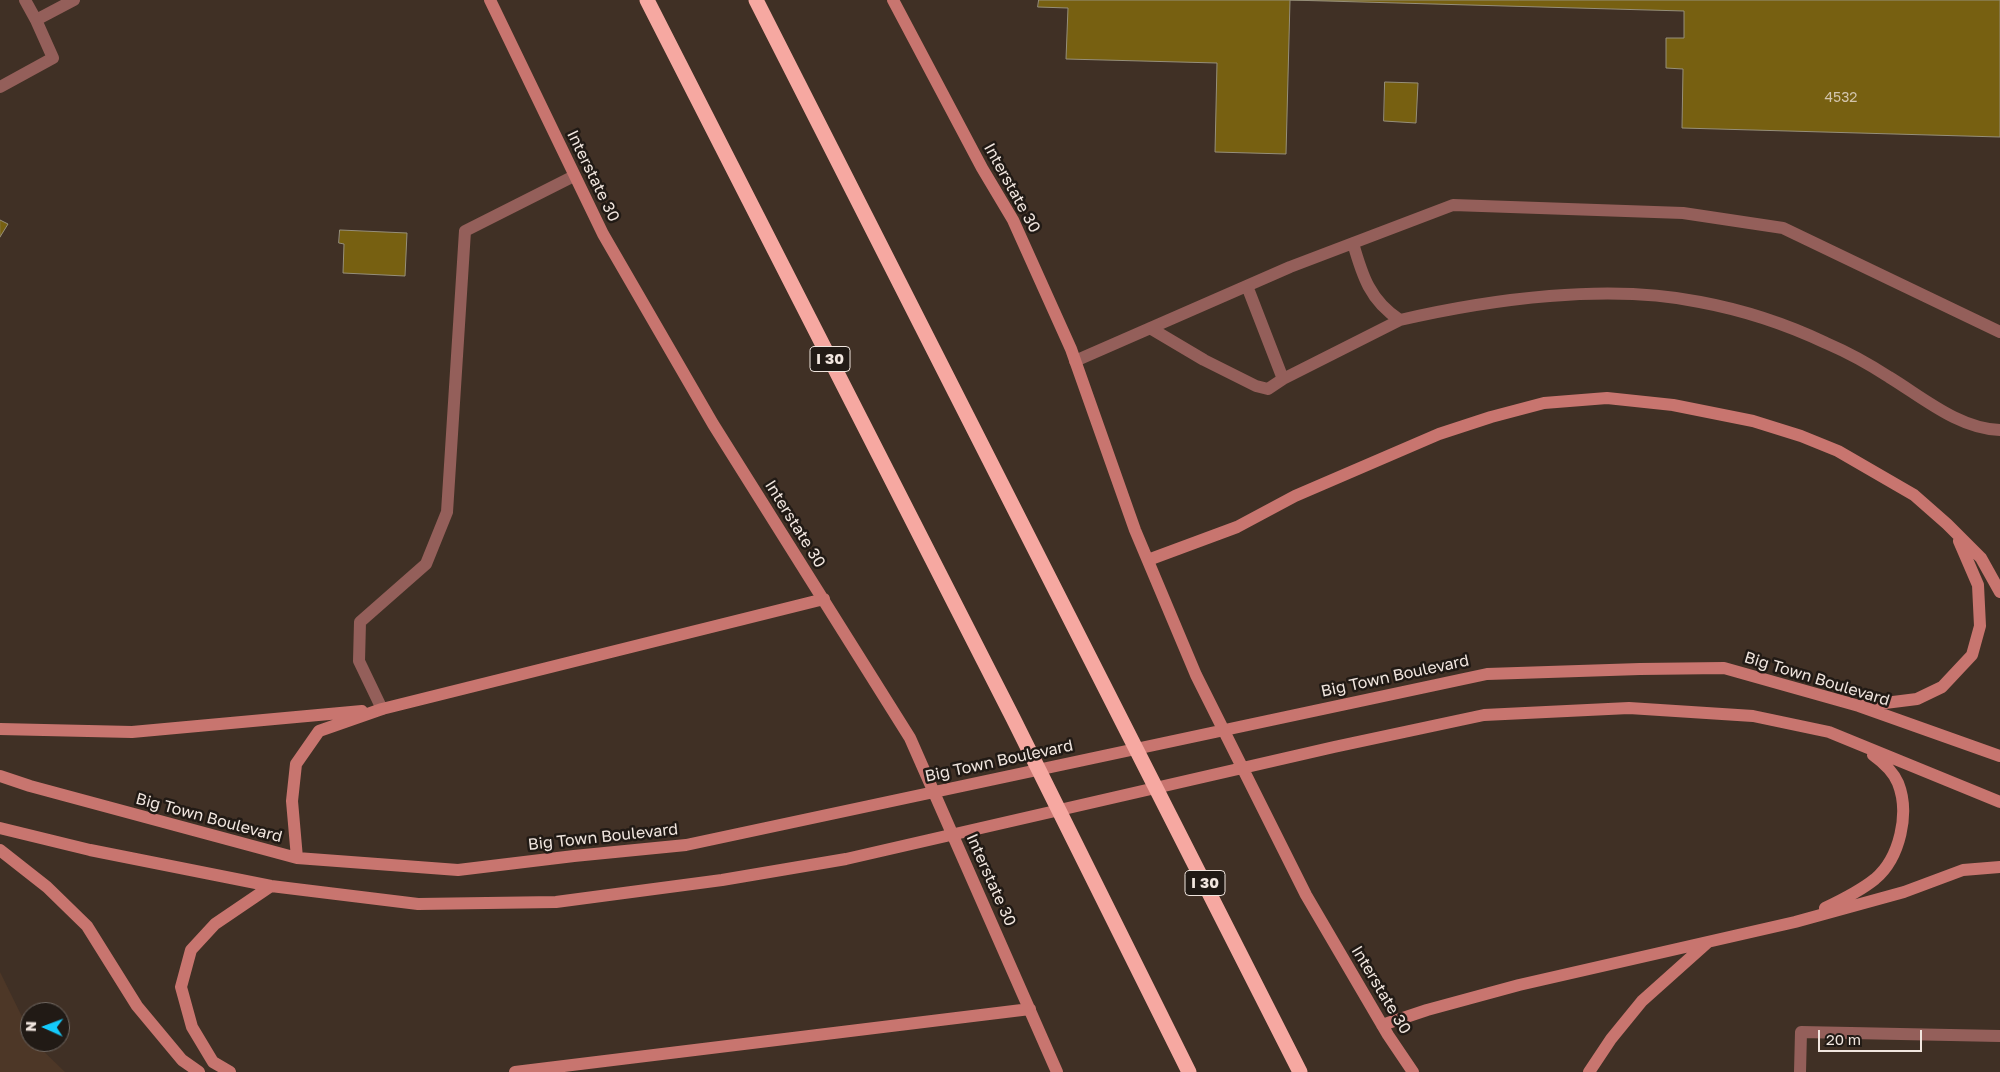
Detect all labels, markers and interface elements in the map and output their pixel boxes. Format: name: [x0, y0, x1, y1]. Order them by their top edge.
house number: 4532: [1825, 90, 1857, 106]
street label: Interstate 30: [563, 127, 623, 225]
street label: Interstate 30: [980, 140, 1044, 236]
road number: I 30: [810, 346, 850, 372]
street label: Interstate 30: [761, 477, 829, 571]
street label: Big Town Boulevard: [1742, 648, 1892, 710]
street label: Big Town Boulevard: [1319, 651, 1471, 701]
street label: Big Town Boulevard: [923, 736, 1075, 786]
street label: Big Town Boulevard: [134, 789, 284, 847]
street label: Big Town Boulevard: [527, 820, 679, 854]
street label: Interstate 30: [962, 831, 1020, 929]
road number: I 30: [1185, 870, 1225, 896]
street label: Interstate 30: [1347, 942, 1415, 1038]
north arrow: [20, 1002, 70, 1052]
scale bar: [1820, 1020, 1924, 1052]
text: N: [22, 1021, 39, 1032]
text: 20 m: [1826, 1030, 1861, 1048]

